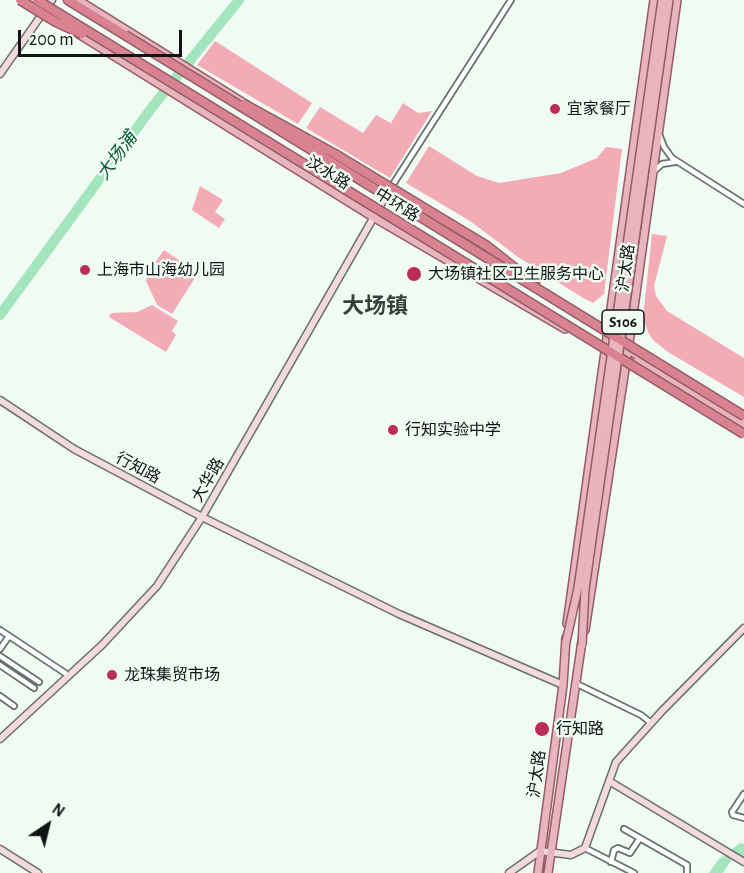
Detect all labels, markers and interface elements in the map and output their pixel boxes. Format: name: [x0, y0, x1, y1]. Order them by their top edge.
scale bar: [21, 18, 184, 56]
text: 200 m: [29, 31, 74, 49]
place label: 宜家餐厅: [567, 99, 631, 119]
marker: 宜家餐厅: [548, 102, 562, 116]
water label: 大场浦: [92, 128, 142, 184]
street label: 汶水路: [303, 152, 353, 194]
street label: 中环路: [372, 184, 422, 226]
street label: 沪太路: [613, 243, 639, 293]
place label: 上海市山海幼儿园: [97, 260, 225, 280]
marker: 上海市山海幼儿园: [78, 263, 92, 277]
place label: 大场镇社区卫生服务中心: [428, 264, 604, 284]
marker: 大场镇社区卫生服务中心: [405, 265, 423, 283]
district label: 大场镇: [342, 293, 408, 319]
road number: S106: [602, 310, 644, 334]
place label: 行知实验中学: [405, 420, 501, 440]
marker: 行知实验中学: [386, 423, 400, 437]
street label: 行知路: [112, 448, 164, 488]
street label: 大华路: [188, 454, 228, 506]
place label: 龙珠集贸市场: [124, 665, 220, 685]
marker: 龙珠集贸市场: [105, 668, 119, 682]
place label: 行知路: [556, 719, 604, 739]
marker: 行知路: [533, 720, 551, 738]
street label: 沪太路: [524, 749, 550, 799]
north arrow: [18, 795, 78, 855]
text: N: [49, 801, 67, 820]

